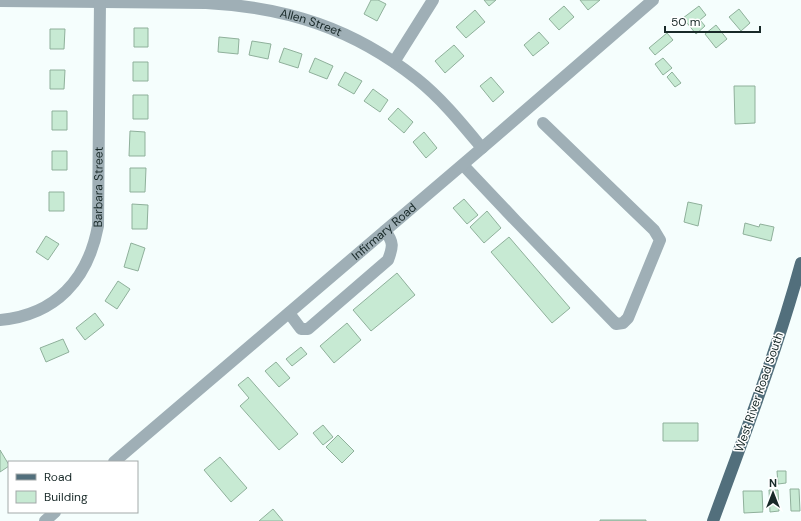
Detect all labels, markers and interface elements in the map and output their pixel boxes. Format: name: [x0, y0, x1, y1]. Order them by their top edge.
street label: Allen Street: [278, 5, 345, 40]
scale bar: [665, 8, 760, 34]
text: 50 m: [671, 14, 700, 30]
street label: Barbara Street: [90, 147, 107, 227]
street label: Infirmary Road: [348, 199, 420, 264]
street label: West River Road South: [731, 330, 787, 454]
legend: [8, 461, 138, 513]
text: Road: [44, 469, 72, 485]
north arrow: [753, 473, 793, 513]
text: N: [769, 476, 777, 490]
text: Building: [44, 489, 88, 505]

